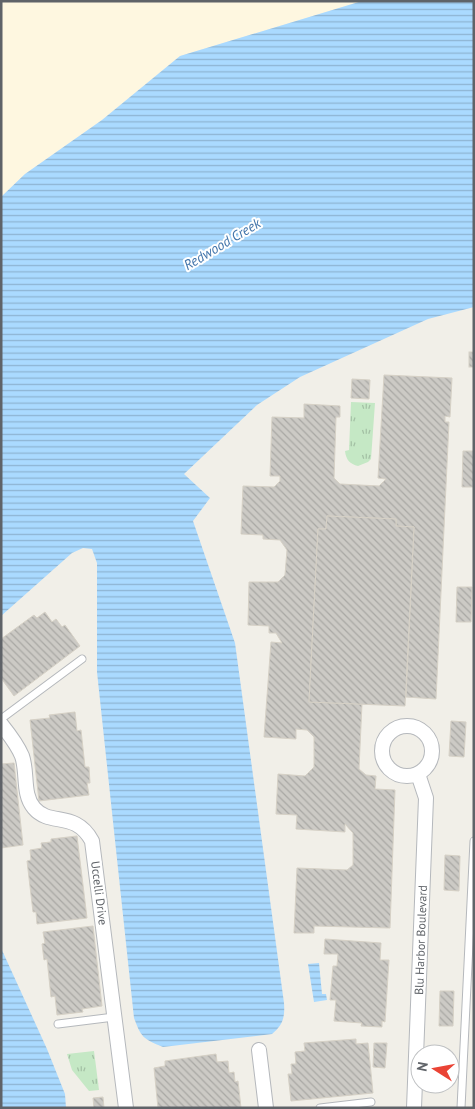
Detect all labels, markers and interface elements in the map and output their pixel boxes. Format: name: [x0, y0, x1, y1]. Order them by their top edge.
water label: Redwood Creek: [180, 214, 264, 274]
street label: Uccelli Drive: [88, 860, 111, 926]
street label: Blu Harbor Boulevard: [411, 885, 430, 995]
north arrow: [410, 1044, 460, 1094]
text: N: [413, 1060, 432, 1073]

